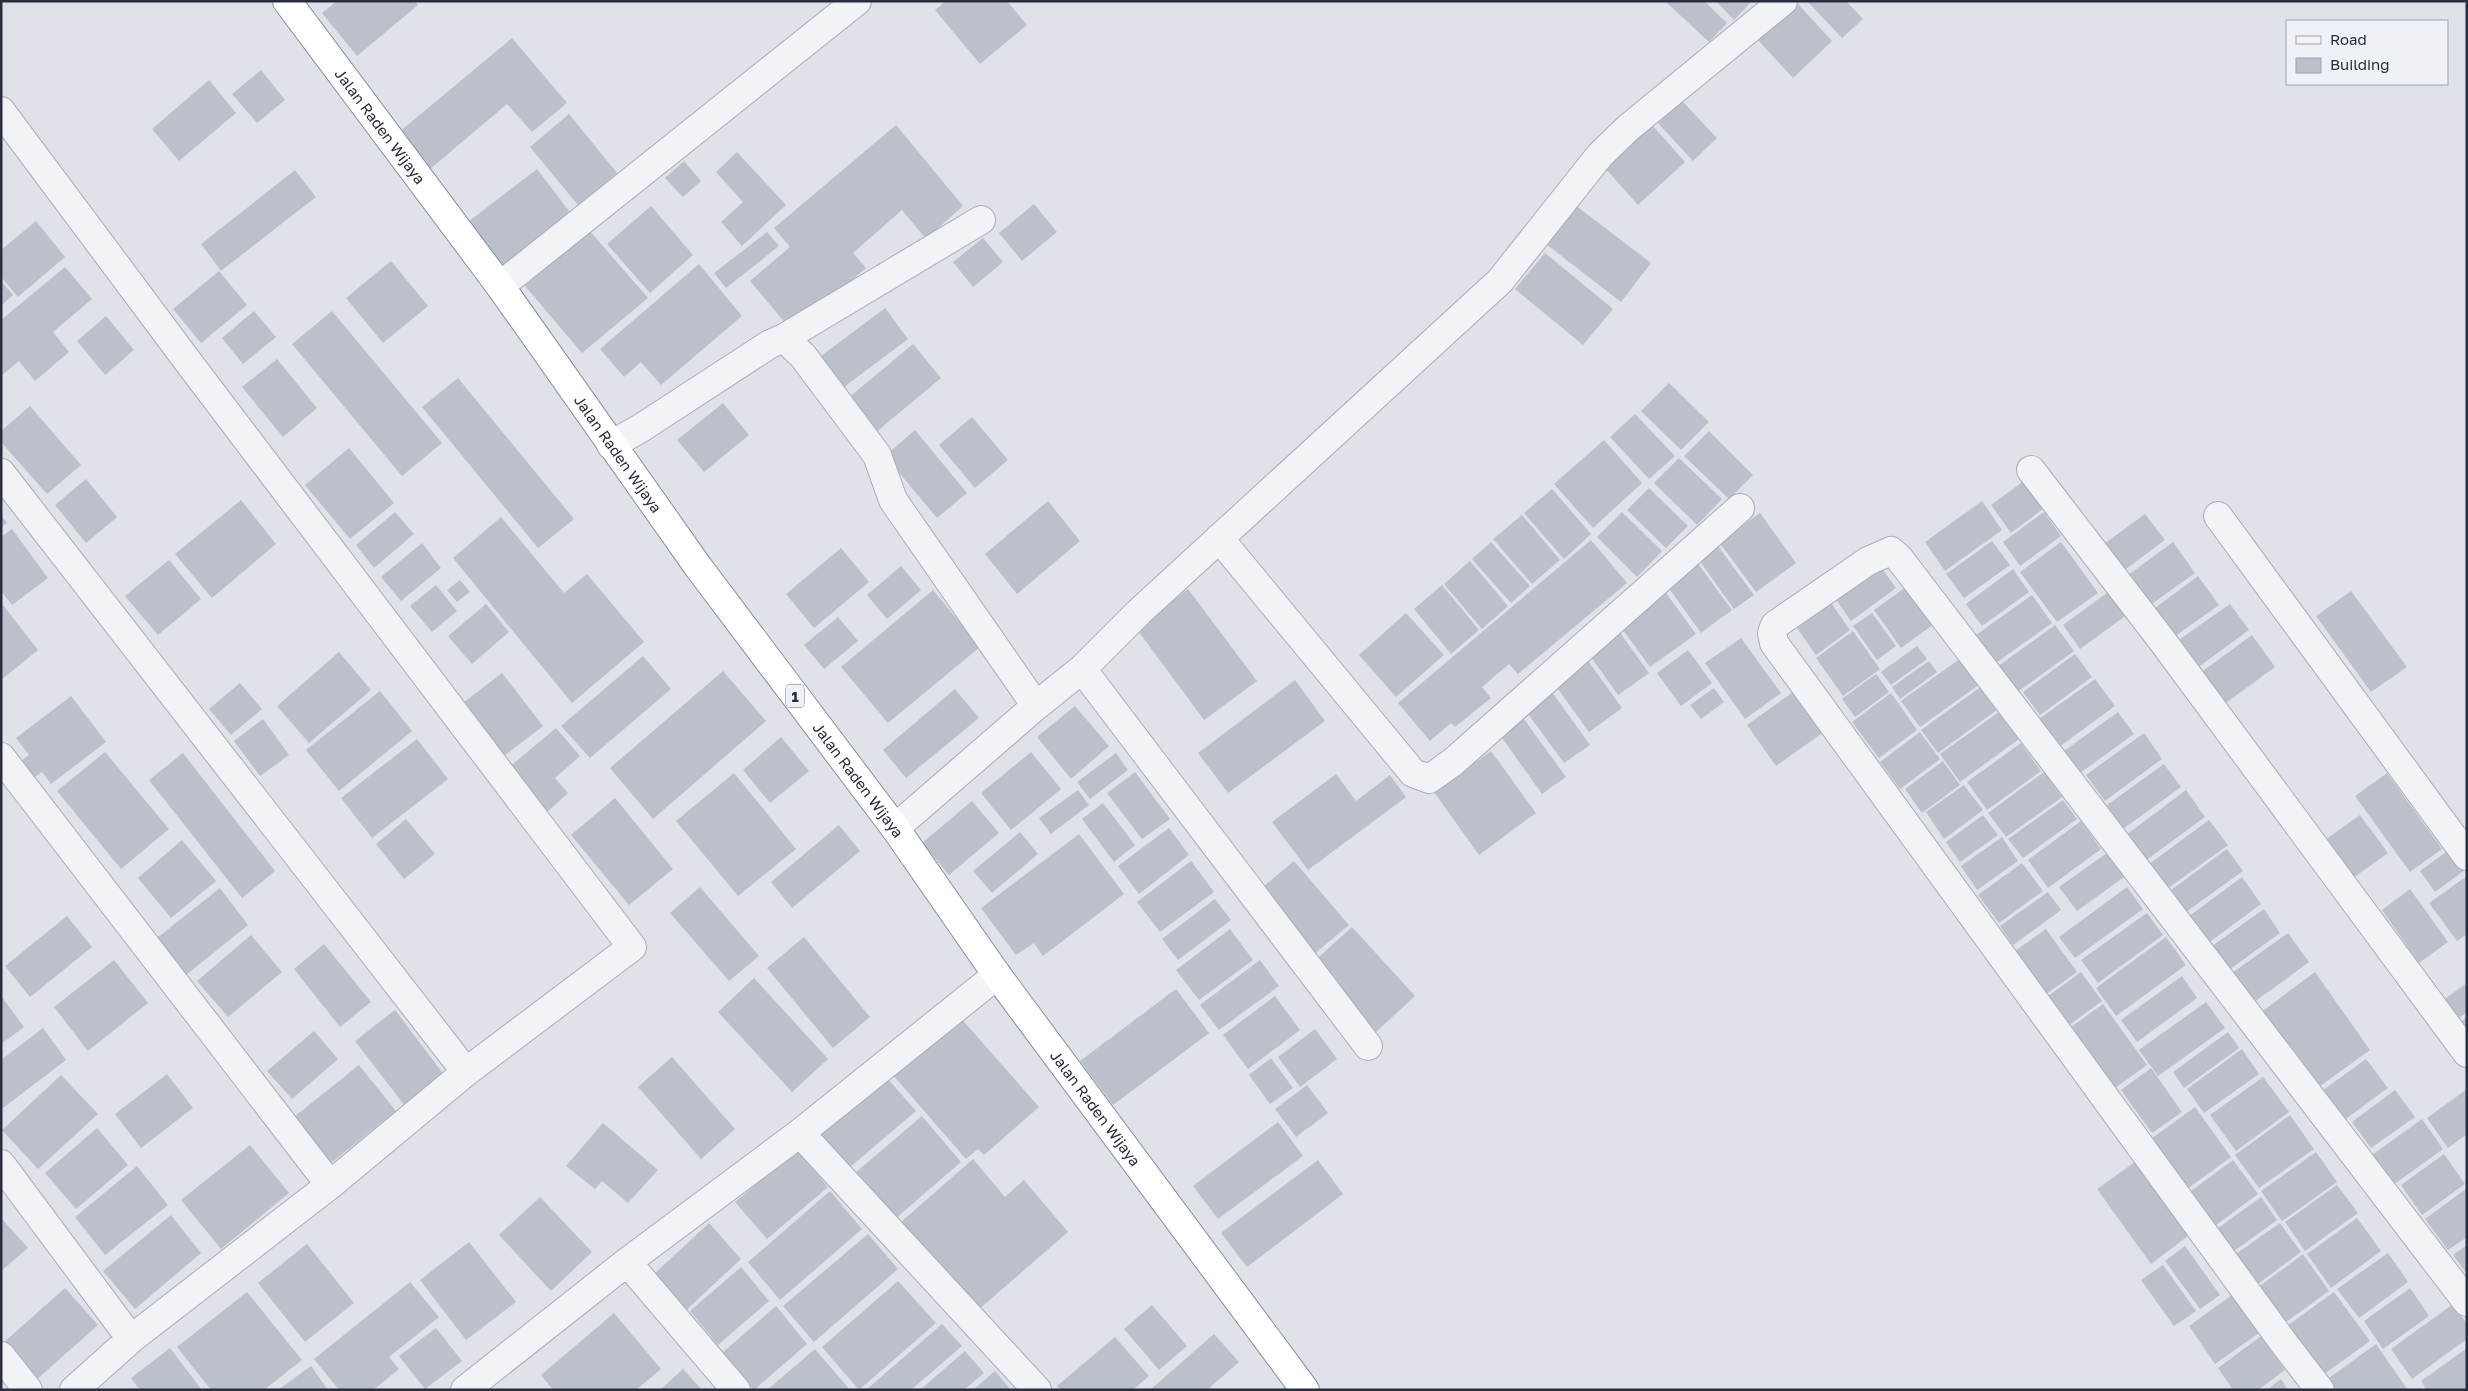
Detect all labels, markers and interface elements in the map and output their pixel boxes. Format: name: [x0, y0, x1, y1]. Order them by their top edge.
legend: [2286, 20, 2448, 85]
text: Road: [2330, 30, 2367, 48]
text: Building: [2330, 55, 2390, 73]
street label: Jalan Raden Wijaya: [331, 65, 429, 187]
street label: Jalan Raden Wijaya: [571, 391, 666, 516]
road number: 1: [786, 684, 804, 708]
street label: Jalan Raden Wijaya: [809, 718, 908, 841]
street label: Jalan Raden Wijaya: [1047, 1046, 1145, 1169]

